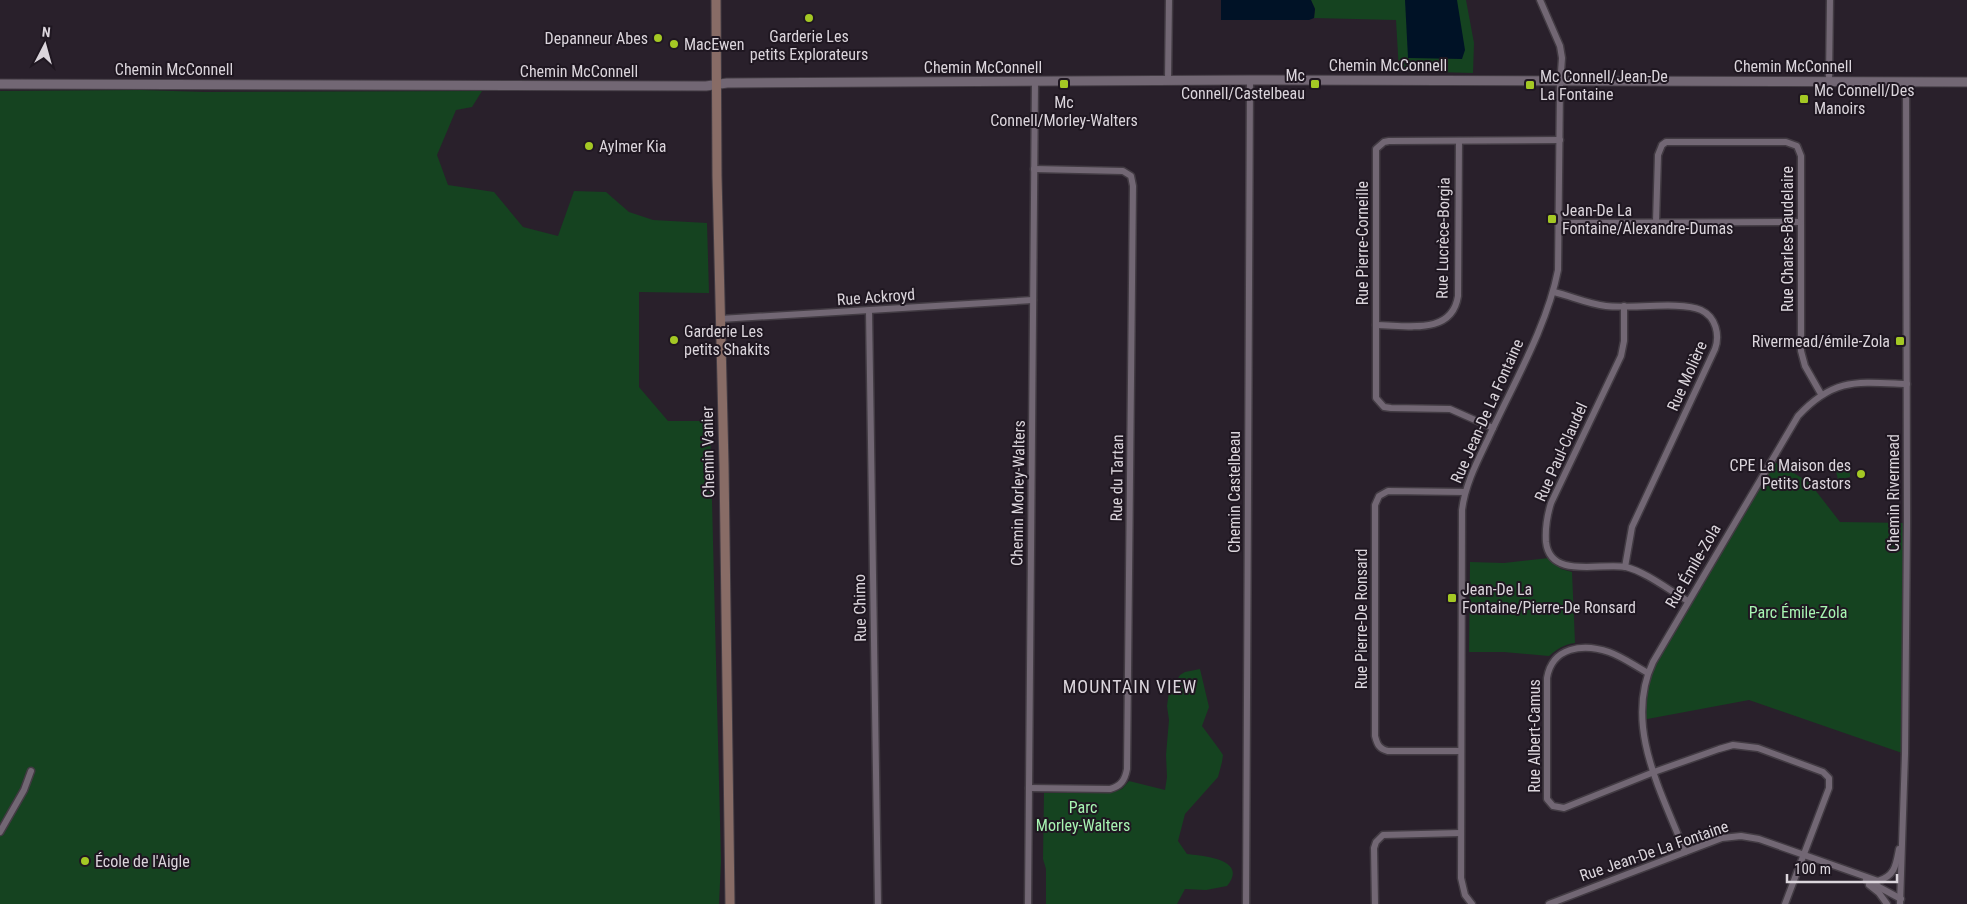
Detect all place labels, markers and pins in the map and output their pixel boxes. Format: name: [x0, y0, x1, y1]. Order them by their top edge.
marker: Garderie Les petits Explorateurs: [803, 12, 815, 24]
place label: Garderie Les petits Explorateurs: [750, 27, 868, 64]
place label: Depanneur Abes: [545, 29, 648, 48]
marker: Depanneur Abes: [652, 32, 664, 44]
place label: MacEwen: [684, 35, 745, 54]
marker: MacEwen: [668, 38, 680, 50]
place label: Mc Connell/Castelbeau: [1181, 66, 1305, 103]
place label: Mc Connell/Jean-De La Fontaine: [1540, 67, 1668, 104]
marker: Mc Connell/Morley-Walters: [1058, 78, 1070, 90]
marker: Mc Connell/Castelbeau: [1309, 78, 1321, 90]
marker: Mc Connell/Jean-De La Fontaine: [1524, 79, 1536, 91]
place label: Mc Connell/Des Manoirs: [1814, 81, 1914, 118]
place label: Mc Connell/Morley-Walters: [990, 93, 1138, 130]
marker: Mc Connell/Des Manoirs: [1798, 93, 1810, 105]
place label: Aylmer Kia: [599, 137, 666, 156]
marker: Aylmer Kia: [583, 140, 595, 152]
place label: Jean-De La Fontaine/Alexandre-Dumas: [1562, 201, 1733, 238]
marker: Jean-De La Fontaine/Alexandre-Dumas: [1546, 213, 1558, 225]
place label: Garderie Les petits Shakits: [684, 322, 770, 359]
place label: Rivermead/émile-Zola: [1752, 332, 1890, 351]
marker: Garderie Les petits Shakits: [668, 334, 680, 346]
marker: Rivermead/émile-Zola: [1894, 335, 1906, 347]
place label: CPE La Maison des Petits Castors: [1730, 456, 1851, 493]
marker: CPE La Maison des Petits Castors: [1855, 468, 1867, 480]
place label: Jean-De La Fontaine/Pierre-De Ronsard: [1462, 580, 1636, 617]
marker: Jean-De La Fontaine/Pierre-De Ronsard: [1446, 592, 1458, 604]
place label: École de l'Aigle: [95, 852, 190, 871]
marker: École de l'Aigle: [79, 855, 91, 867]

